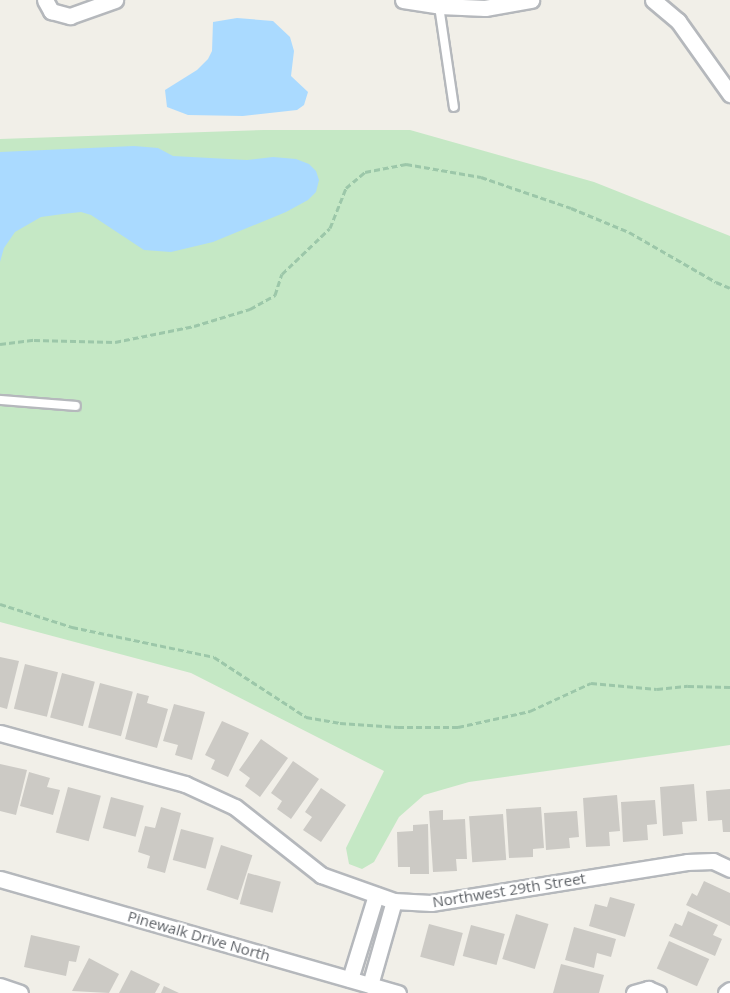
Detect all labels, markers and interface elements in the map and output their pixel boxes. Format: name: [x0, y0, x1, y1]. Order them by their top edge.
street label: Northwest 29th Street: [431, 869, 587, 911]
street label: Pinewalk Drive North: [126, 907, 272, 965]

